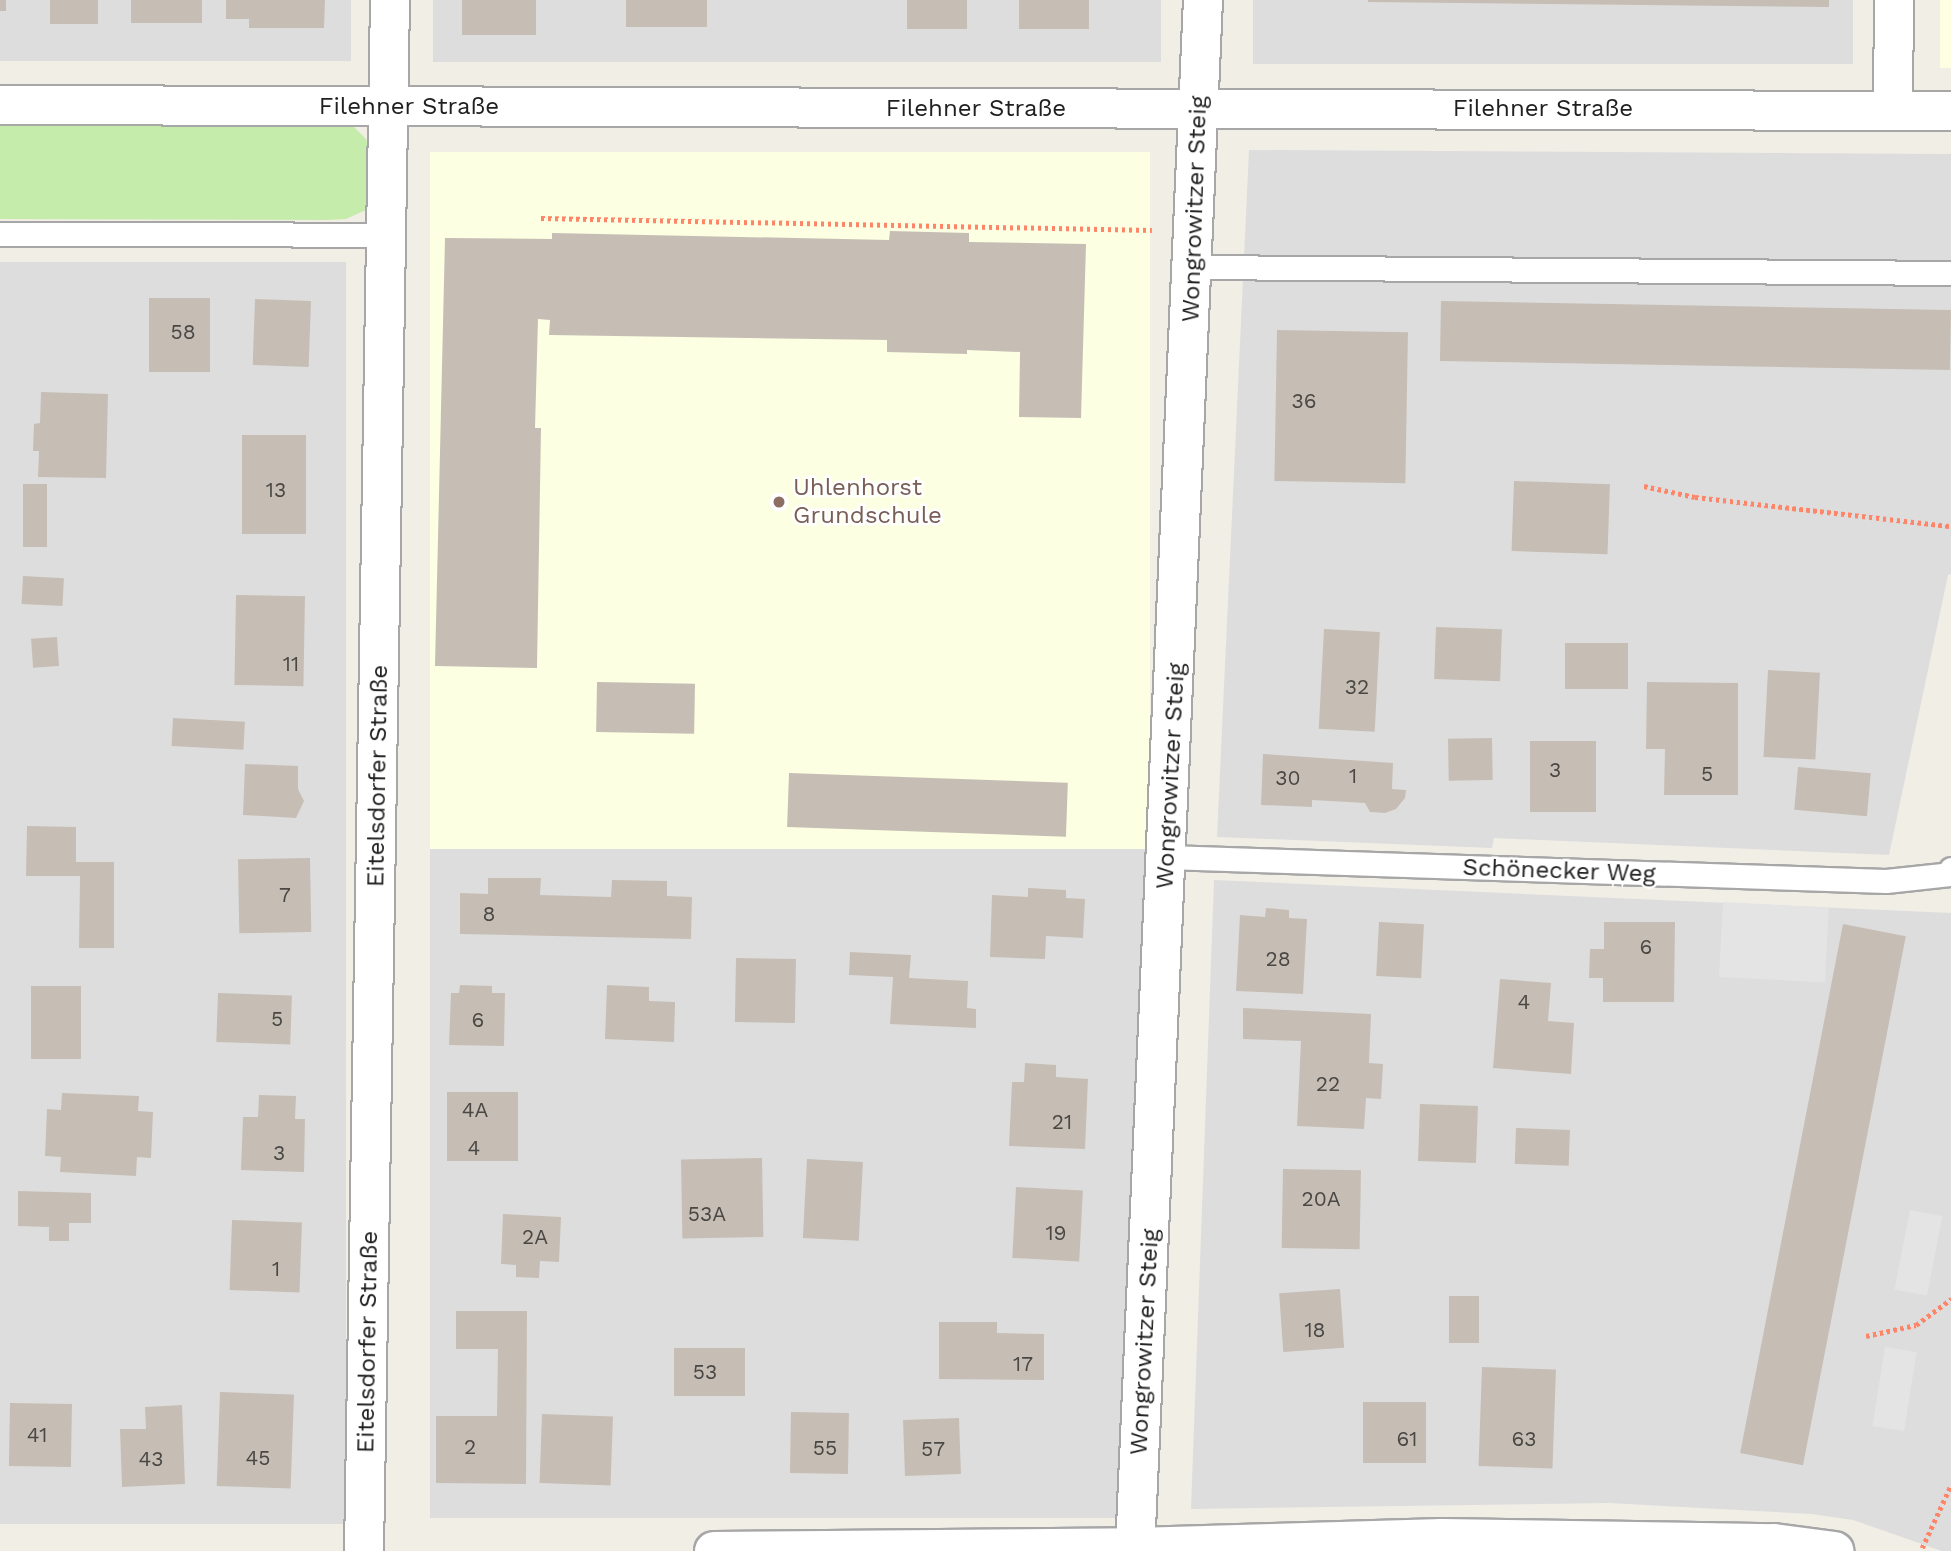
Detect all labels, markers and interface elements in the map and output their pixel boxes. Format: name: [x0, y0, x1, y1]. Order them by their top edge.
street label: Filehner Straße: [319, 93, 499, 121]
street label: Filehner Straße: [886, 95, 1066, 123]
street label: Wongrowitzer Steig: [1177, 95, 1213, 323]
street label: Filehner Straße: [1453, 95, 1633, 123]
house number: 58: [170, 319, 196, 345]
house number: 36: [1291, 388, 1317, 414]
place label: Uhlenhorst Grundschule: [793, 474, 942, 530]
house number: 13: [266, 477, 286, 503]
marker: Uhlenhorst Grundschule: [771, 494, 787, 510]
house number: 11: [283, 651, 299, 677]
street label: Wongrowitzer Steig: [1151, 662, 1191, 890]
street label: Eitelsdorfer Straße: [362, 664, 394, 888]
house number: 32: [1345, 674, 1369, 700]
house number: 3: [1549, 757, 1561, 783]
house number: 5: [1701, 761, 1713, 787]
house number: 1: [1349, 763, 1357, 789]
house number: 30: [1275, 765, 1301, 791]
street label: Schönecker Weg: [1462, 853, 1656, 889]
house number: 7: [279, 882, 291, 908]
house number: 8: [483, 901, 495, 927]
house number: 6: [1640, 934, 1652, 960]
house number: 28: [1265, 946, 1291, 972]
house number: 4: [1518, 989, 1530, 1015]
house number: 5: [271, 1006, 283, 1032]
house number: 6: [472, 1007, 484, 1033]
house number: 22: [1316, 1071, 1340, 1097]
house number: 4A: [462, 1097, 488, 1123]
house number: 21: [1052, 1109, 1072, 1135]
house number: 4: [468, 1135, 480, 1161]
house number: 3: [273, 1140, 285, 1166]
house number: 20A: [1301, 1186, 1341, 1212]
house number: 53A: [688, 1201, 726, 1227]
house number: 19: [1045, 1220, 1067, 1246]
house number: 2A: [522, 1224, 548, 1250]
street label: Wongrowitzer Steig: [1125, 1228, 1165, 1456]
street label: Eitelsdorfer Straße: [352, 1230, 384, 1454]
house number: 1: [272, 1256, 280, 1282]
house number: 18: [1304, 1317, 1326, 1343]
house number: 17: [1013, 1351, 1033, 1377]
house number: 53: [693, 1359, 717, 1385]
house number: 41: [27, 1422, 47, 1448]
house number: 61: [1397, 1426, 1417, 1452]
house number: 63: [1511, 1426, 1537, 1452]
house number: 2: [464, 1434, 476, 1460]
house number: 55: [813, 1435, 837, 1461]
house number: 57: [921, 1436, 945, 1462]
house number: 45: [245, 1445, 271, 1471]
house number: 43: [138, 1446, 164, 1472]

